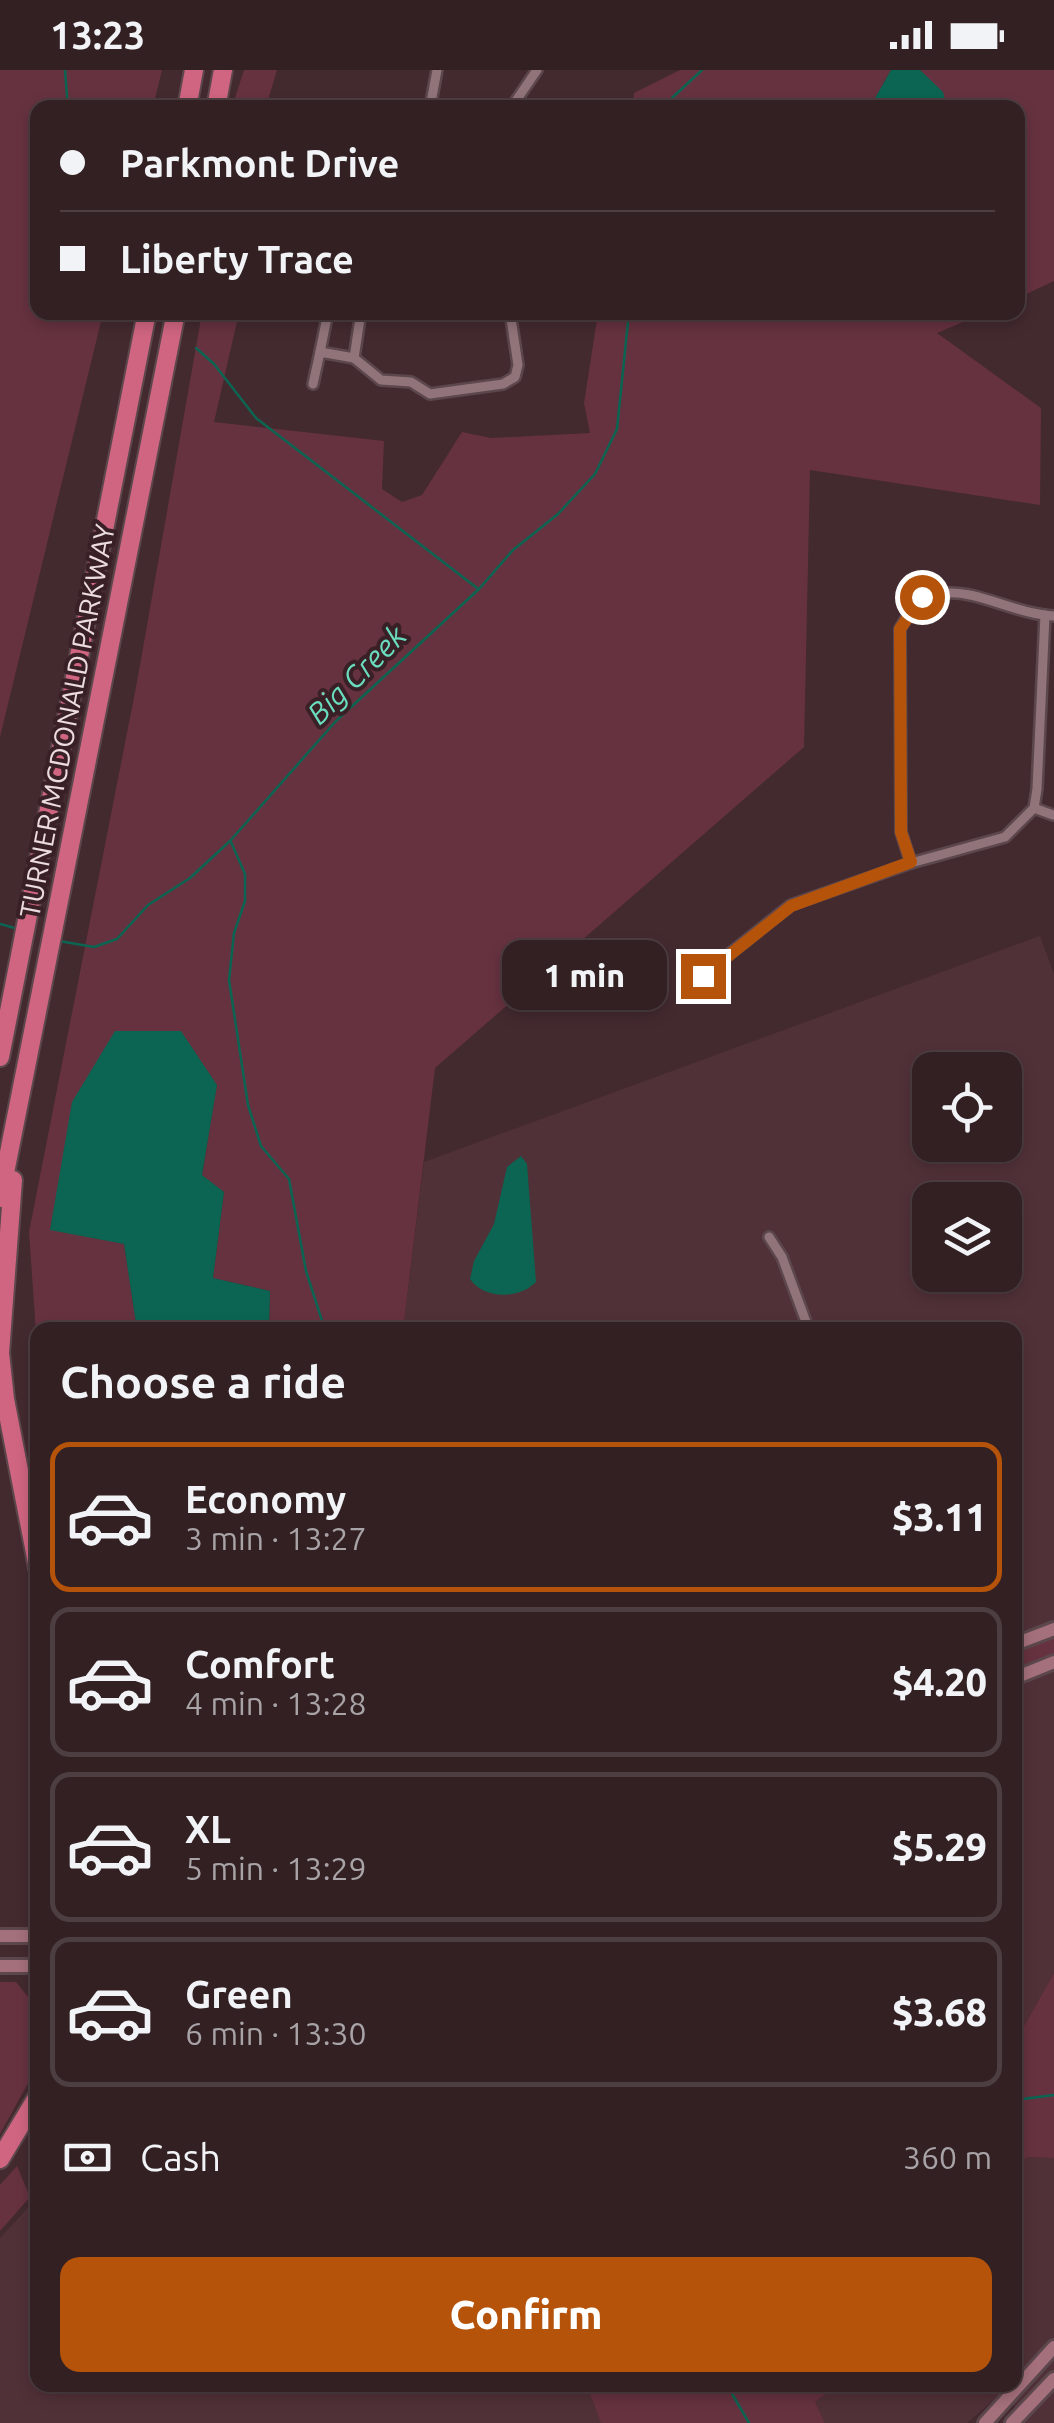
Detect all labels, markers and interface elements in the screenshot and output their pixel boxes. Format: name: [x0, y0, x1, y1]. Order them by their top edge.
text: 13:23: [50, 14, 145, 56]
text: Parkmont Drive: [120, 142, 399, 184]
text: Liberty Trace: [120, 238, 354, 280]
street label: TURNER MCDONALD PARKWAY: [13, 522, 120, 920]
route start: [900, 575, 945, 620]
water label: Big Creek: [300, 618, 413, 731]
callout: 1 min: [503, 941, 668, 1011]
route end: [681, 954, 726, 999]
text: 1 min: [544, 957, 625, 993]
map controls: [912, 1052, 1022, 1292]
button: locate: [912, 1052, 1022, 1162]
button: layers: [912, 1182, 1022, 1292]
text: Choose a ride: [60, 1356, 346, 1407]
icon: car: [65, 1472, 155, 1562]
text: Economy: [185, 1478, 346, 1520]
text: $3.11: [892, 1496, 987, 1538]
text: 3 min · 13:27: [185, 1520, 367, 1556]
icon: car: [65, 1637, 155, 1727]
text: Comfort: [185, 1643, 335, 1685]
text: $4.20: [892, 1661, 987, 1703]
text: 4 min · 13:28: [185, 1685, 367, 1721]
icon: car: [65, 1802, 155, 1892]
text: XL: [185, 1808, 231, 1850]
text: $5.29: [892, 1826, 987, 1868]
text: 5 min · 13:29: [185, 1850, 367, 1886]
icon: car: [65, 1967, 155, 2057]
text: Green: [185, 1973, 293, 2015]
text: $3.68: [892, 1991, 987, 2033]
text: 6 min · 13:30: [185, 2015, 367, 2051]
icon: cash: [60, 2130, 115, 2185]
text: Cash: [140, 2136, 221, 2178]
text: 360 m: [903, 2139, 992, 2175]
button: Confirm: [60, 2257, 992, 2372]

